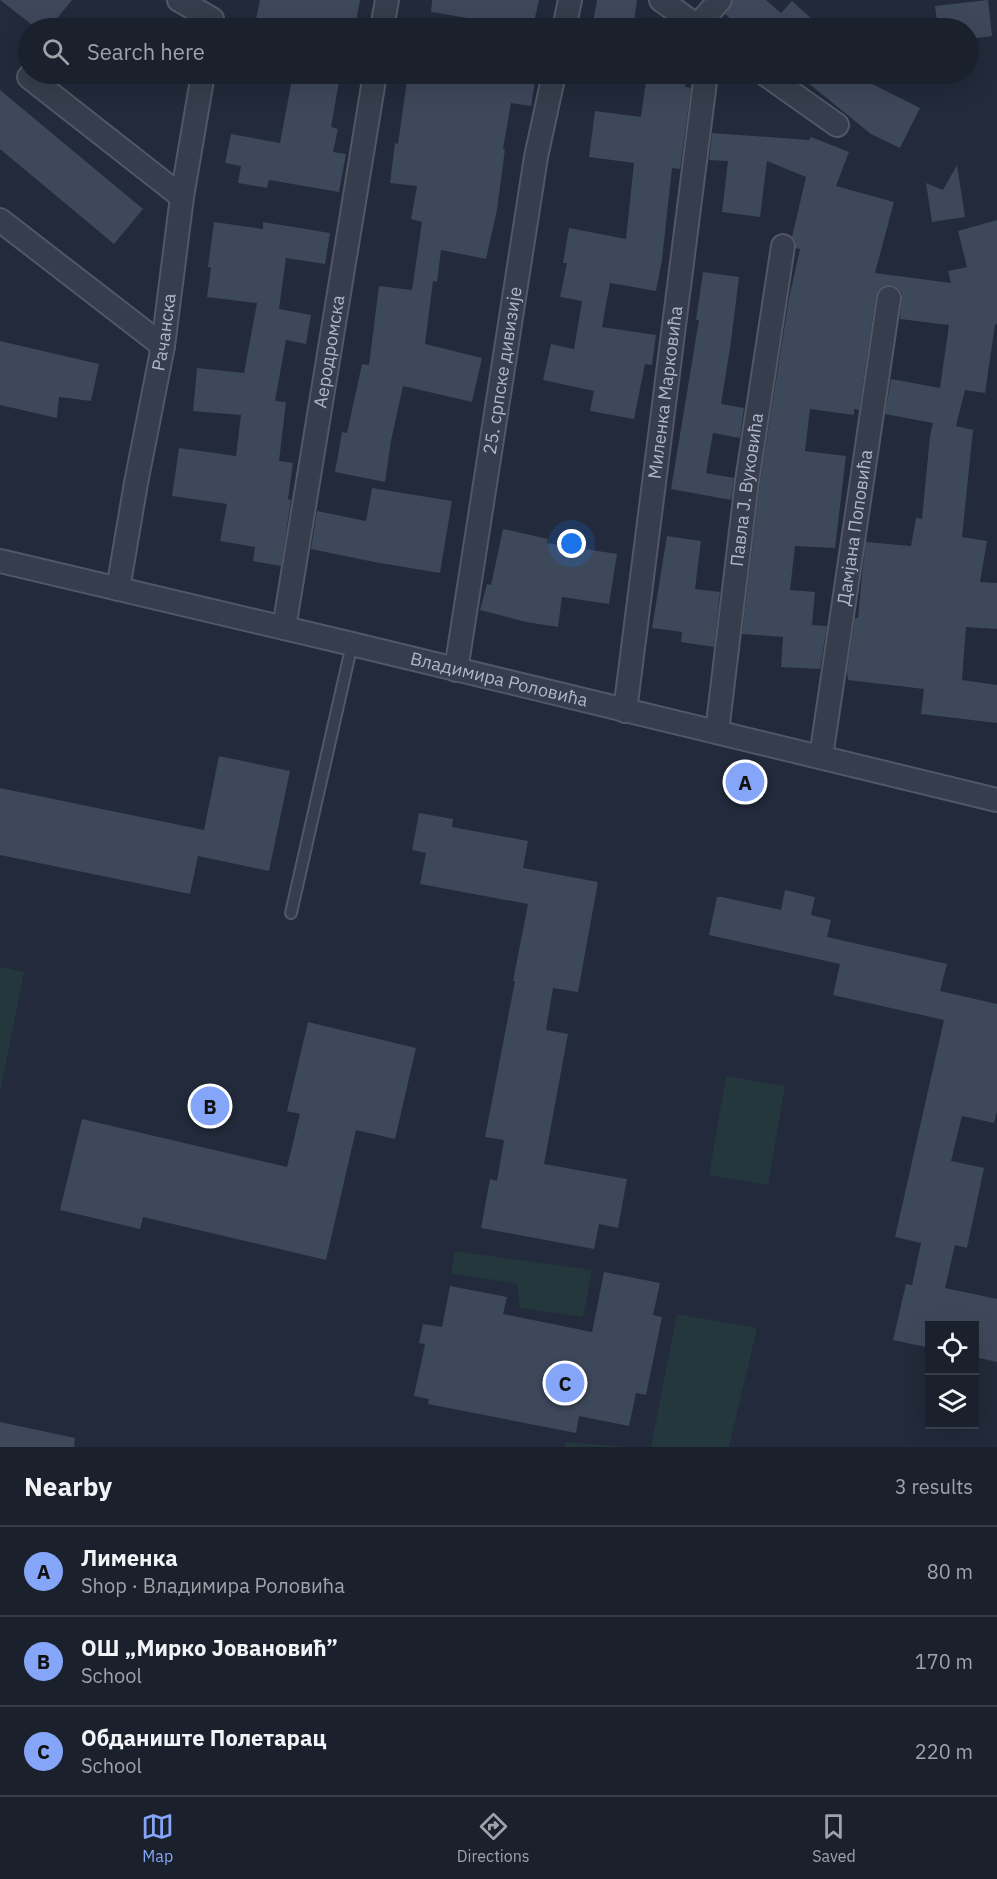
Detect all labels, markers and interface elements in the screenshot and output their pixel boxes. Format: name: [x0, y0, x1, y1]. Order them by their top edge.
search box: [18, 18, 979, 84]
icon: search: [39, 35, 72, 68]
text: Search here: [87, 37, 205, 66]
street label: 25. српске дивизије: [478, 285, 527, 456]
street label: Рачанска: [146, 291, 181, 373]
street label: Аеродромска: [308, 293, 350, 410]
street label: Миленка Марковића: [643, 304, 687, 480]
street label: Павла Ј. Вуковића: [725, 411, 768, 568]
street label: Дамјана Поповића: [832, 448, 877, 607]
your location: [557, 529, 586, 558]
street label: Владимира Роловића: [408, 647, 591, 712]
pin: A: [726, 760, 764, 804]
pin: B: [190, 1084, 230, 1128]
map controls: [925, 1321, 979, 1429]
button: locate: [925, 1321, 979, 1375]
pin: C: [546, 1360, 584, 1406]
button: layers: [925, 1375, 979, 1429]
text: Nearby: [24, 1469, 112, 1503]
text: 3 results: [895, 1473, 973, 1500]
text: Лименка: [81, 1543, 178, 1572]
text: A: [37, 1558, 50, 1585]
text: 80 m: [927, 1558, 973, 1585]
text: Shop · Владимира Роловића: [81, 1572, 345, 1599]
text: ОШ „Мирко Јовановић”: [81, 1633, 338, 1662]
text: B: [37, 1648, 50, 1675]
text: 170 m: [915, 1648, 973, 1675]
text: School: [81, 1662, 142, 1689]
text: Обданиште Полетарац: [81, 1723, 326, 1752]
text: C: [37, 1738, 50, 1765]
text: 220 m: [915, 1738, 973, 1765]
text: School: [81, 1752, 142, 1779]
tab: Map: [141, 1810, 174, 1866]
tab: Directions: [457, 1810, 530, 1866]
tab: Saved: [812, 1810, 856, 1866]

